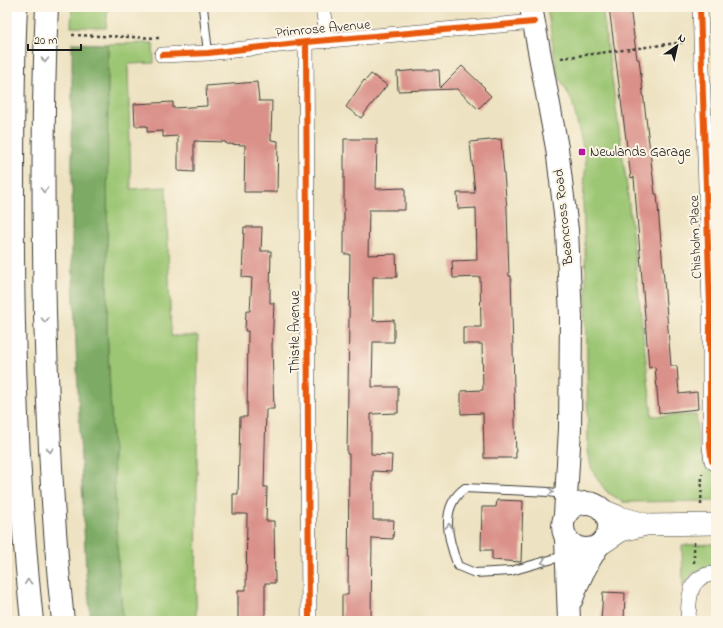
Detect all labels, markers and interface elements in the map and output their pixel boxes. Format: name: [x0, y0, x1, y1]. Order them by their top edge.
street label: Primrose Avenue: [275, 14, 372, 44]
scale bar: [28, 26, 81, 52]
north arrow: [657, 26, 697, 66]
text: N: [674, 30, 690, 47]
text: 20 m: [34, 32, 57, 50]
one-way arrow: [41, 57, 50, 63]
place label: Newlands Garage: [590, 142, 691, 164]
marker: Newlands Garage: [577, 147, 587, 157]
street label: Beancross Road: [549, 168, 580, 267]
one-way arrow: [40, 187, 48, 193]
street label: Chisholm Place: [684, 194, 708, 279]
street label: Thistle Avenue: [285, 290, 306, 374]
one-way arrow: [41, 317, 50, 323]
one-way arrow: [46, 447, 55, 453]
one-way arrow: [548, 488, 554, 496]
one-way arrow: [444, 523, 453, 529]
one-way arrow: [540, 557, 547, 566]
one-way arrow: [24, 579, 33, 585]

